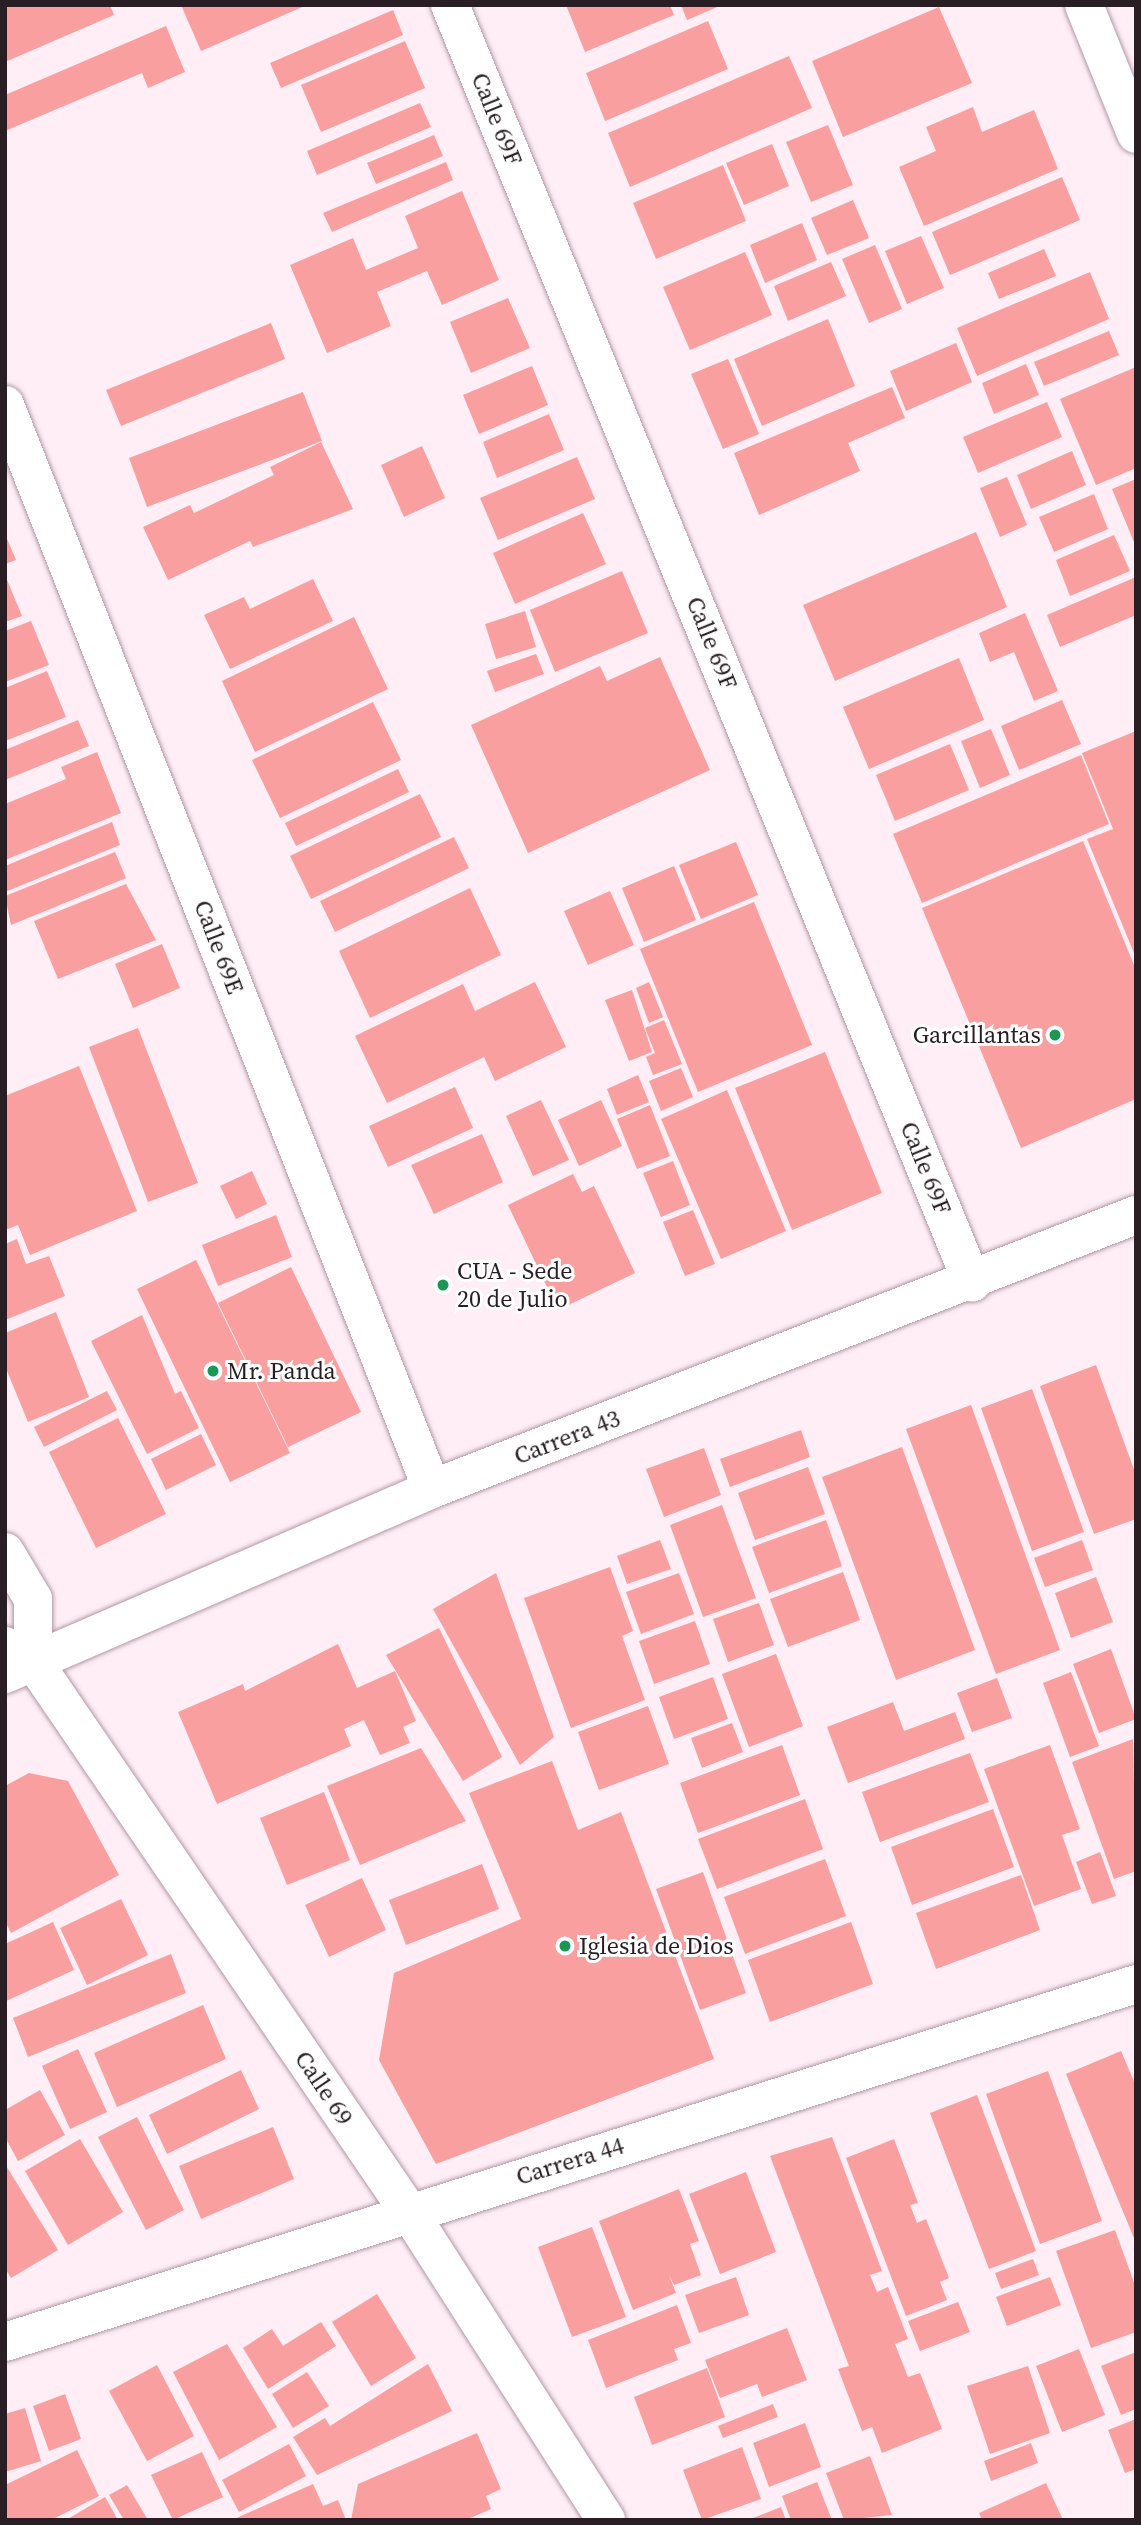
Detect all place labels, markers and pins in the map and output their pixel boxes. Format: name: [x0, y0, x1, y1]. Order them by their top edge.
place label: Garcillantas: [913, 1021, 1041, 1049]
marker: Garcillantas: [1047, 1027, 1063, 1043]
place label: CUA - Sede 20 de Julio: [457, 1257, 572, 1313]
marker: CUA - Sede 20 de Julio: [435, 1277, 451, 1293]
place label: Mr. Panda: [227, 1357, 336, 1385]
marker: Mr. Panda: [205, 1363, 221, 1379]
place label: Iglesia de Dios: [579, 1932, 734, 1960]
marker: Iglesia de Dios: [557, 1938, 573, 1954]

